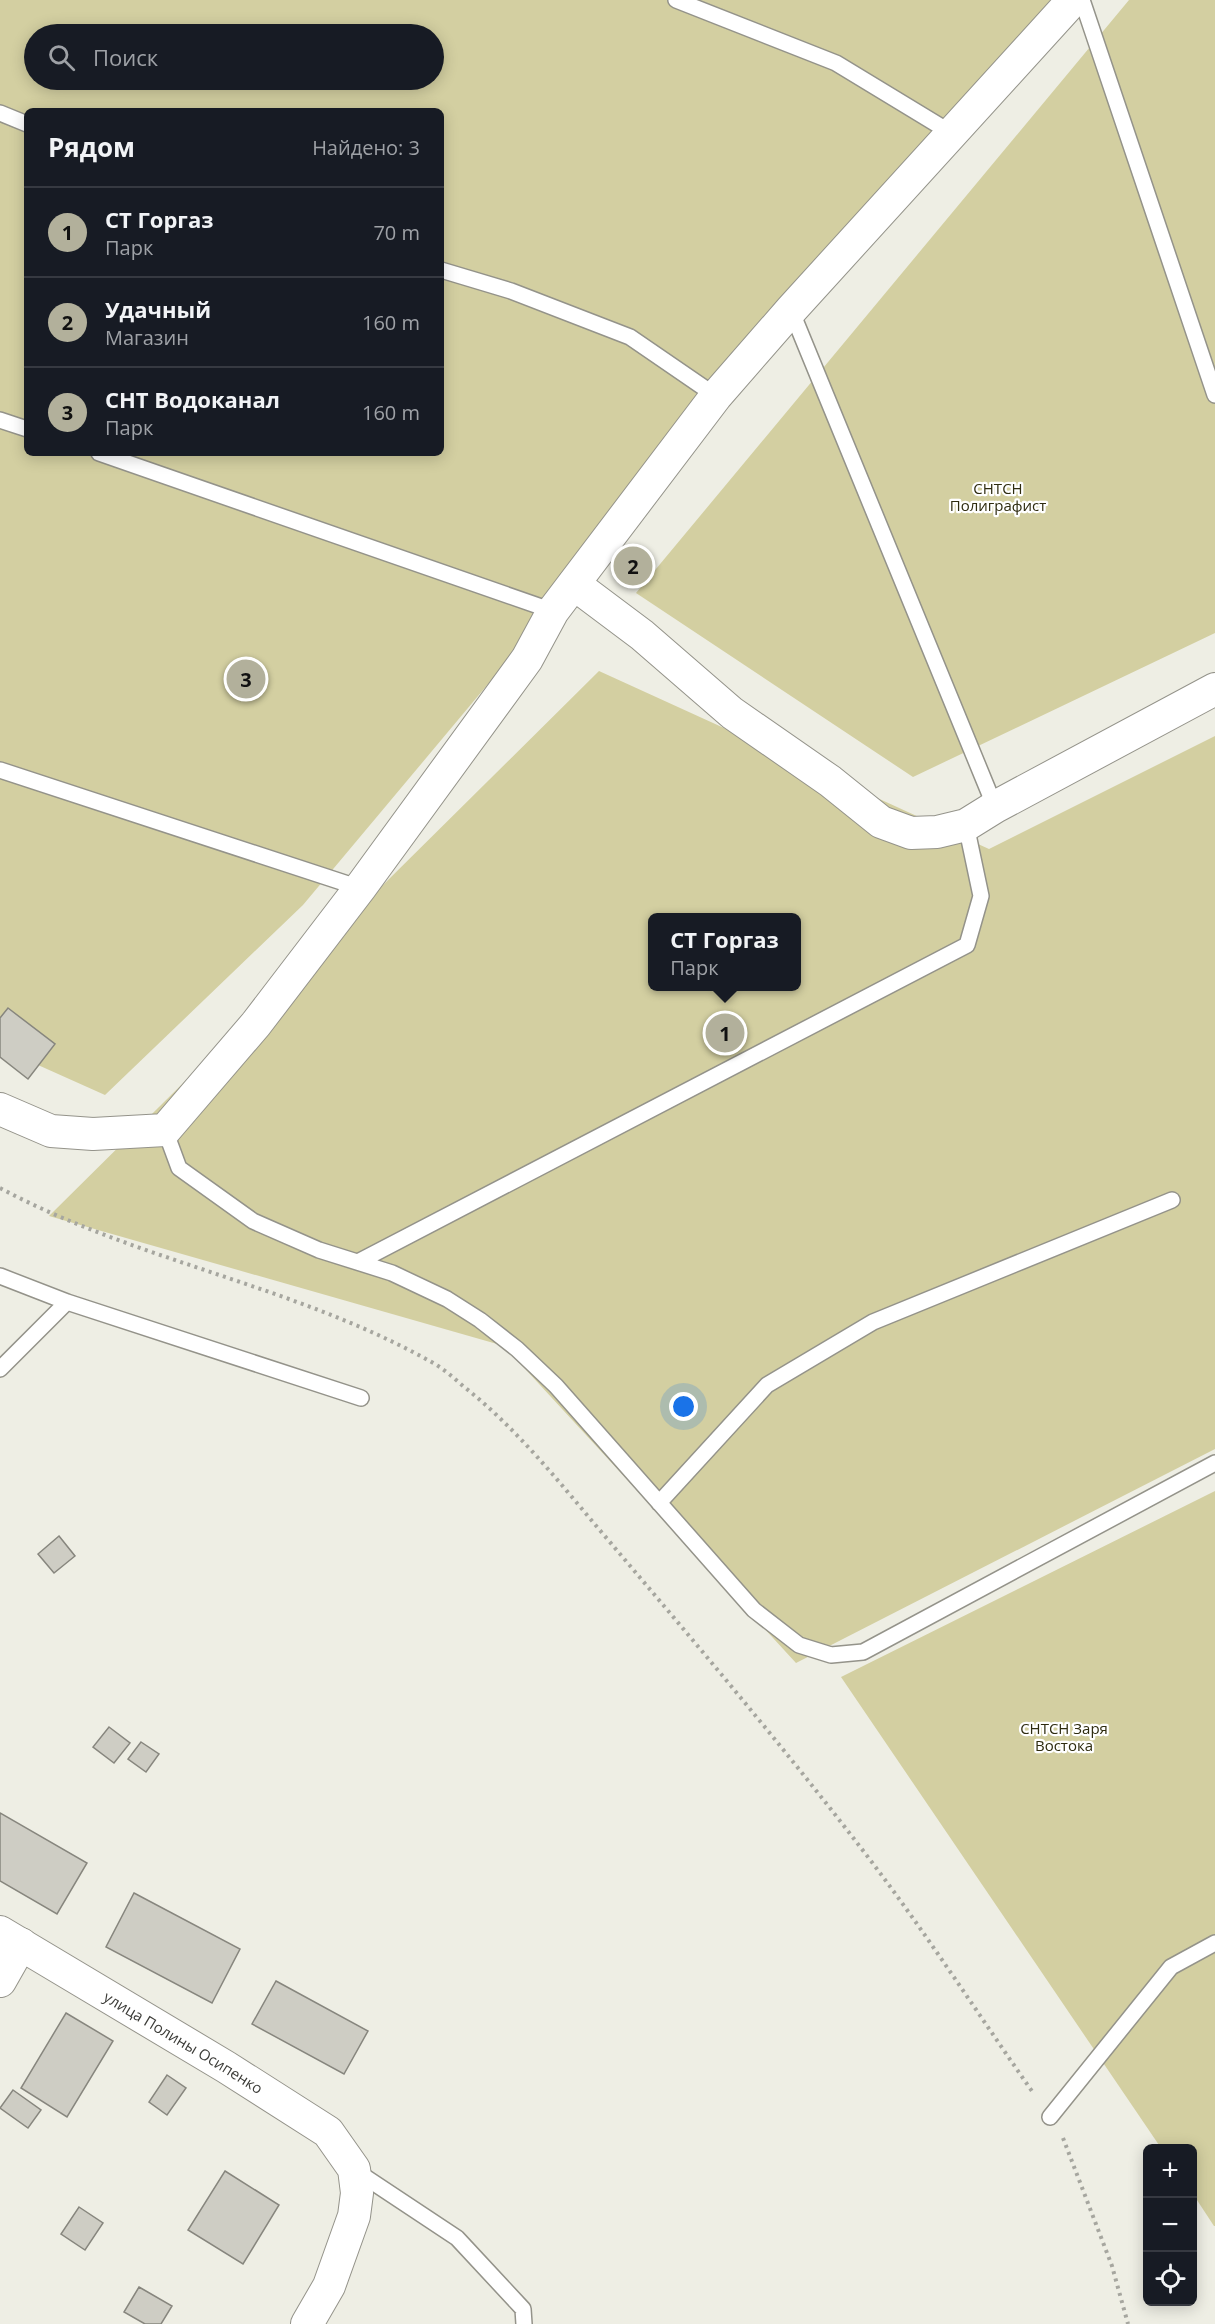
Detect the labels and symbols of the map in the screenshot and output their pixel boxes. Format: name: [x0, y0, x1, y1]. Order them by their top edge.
park label: СНТСН Полиграфист: [950, 478, 1046, 515]
pin: 2: [614, 544, 652, 588]
pin: 3: [226, 656, 266, 702]
pin: 1: [706, 1010, 744, 1056]
your location: [669, 1392, 698, 1421]
park label: СНТСН Заря Востока: [1020, 1718, 1108, 1755]
street label: улица Полины Осипенко: [100, 1986, 267, 2098]

